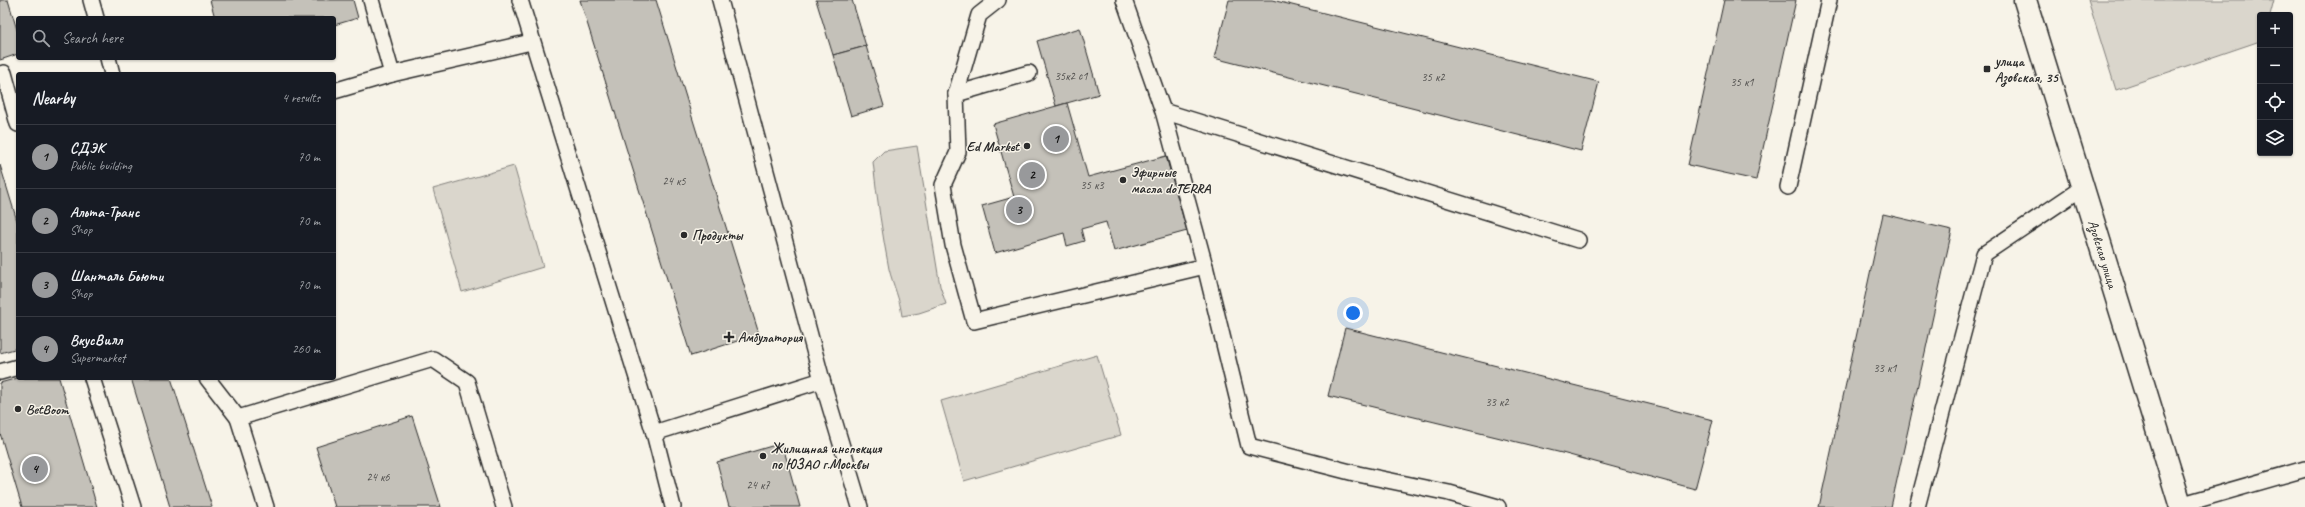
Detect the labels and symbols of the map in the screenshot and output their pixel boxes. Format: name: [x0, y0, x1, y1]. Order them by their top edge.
place label: улица Азовская, 35: [1993, 53, 2060, 87]
marker: улица Азовская, 35: [1982, 64, 1992, 74]
house number: 35к2 с1: [1054, 68, 1088, 84]
house number: 35 к2: [1421, 69, 1446, 85]
house number: 35 к1: [1730, 74, 1754, 90]
pin: 1: [1043, 124, 1069, 154]
place label: Ed Market: [966, 138, 1020, 155]
marker: Ed Market: [1022, 141, 1032, 151]
pin: 2: [1019, 160, 1045, 190]
place label: Эфирные масла doTERRA: [1131, 164, 1211, 197]
house number: 24 к5: [662, 173, 686, 189]
marker: Эфирные масла doTERRA: [1118, 175, 1128, 185]
house number: 35 к3: [1080, 177, 1105, 193]
pin: 3: [1006, 195, 1032, 225]
street label: Азовская улица: [2084, 218, 2121, 291]
place label: Продукты: [692, 227, 744, 244]
marker: Продукты: [679, 230, 689, 240]
your location: [1343, 303, 1363, 323]
place label: Амбулатория: [738, 329, 803, 346]
marker: Амбулатория: [723, 331, 735, 343]
house number: 33 к1: [1873, 360, 1897, 376]
house number: 33 к2: [1485, 394, 1510, 410]
place label: BetBoom: [26, 401, 70, 418]
marker: BetBoom: [13, 404, 23, 414]
place label: Жилищная инспекция по ЮЗАО г.Москвы: [771, 440, 882, 473]
marker: Жилищная инспекция по ЮЗАО г.Москвы: [758, 451, 768, 461]
pin: 4: [22, 454, 48, 484]
house number: 24 к6: [366, 469, 390, 485]
house number: 24 к7: [746, 477, 770, 493]

